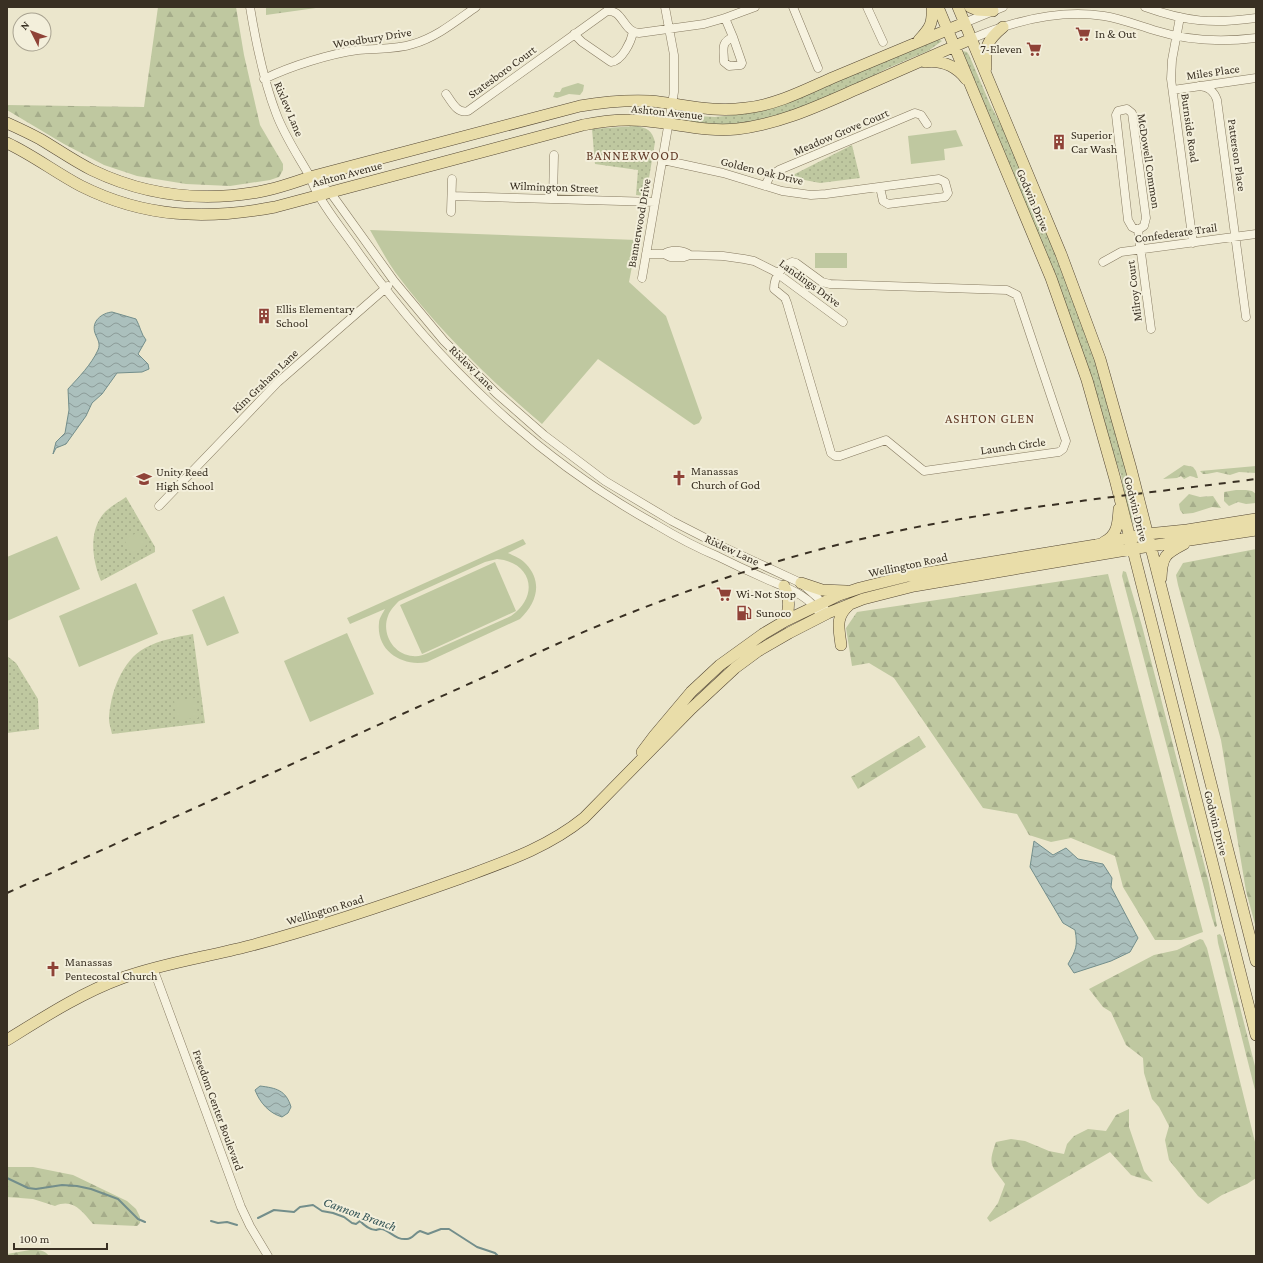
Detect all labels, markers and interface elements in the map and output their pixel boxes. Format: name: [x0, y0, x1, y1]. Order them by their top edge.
north arrow: [12, 12, 52, 52]
text: N: [18, 18, 32, 32]
street label: Woodbury Drive: [332, 25, 412, 51]
supermarket icon: In & Out: [1074, 25, 1092, 43]
place label: In & Out: [1095, 27, 1137, 41]
supermarket icon: 7-Eleven: [1025, 40, 1043, 58]
street label: Statesboro Court: [465, 42, 540, 101]
place label: 7-Eleven: [980, 42, 1023, 56]
street label: Miles Place: [1186, 61, 1240, 83]
street label: Rixlew Lane: [271, 79, 307, 139]
street label: Burnside Road: [1178, 93, 1202, 164]
street label: Ashton Avenue: [631, 101, 703, 123]
street label: Meadow Grove Court: [791, 105, 892, 158]
street label: McDowell Common: [1135, 112, 1164, 210]
street label: Patterson Place: [1225, 118, 1249, 192]
place label: Superior Car Wash: [1071, 128, 1118, 156]
building icon: Superior Car Wash: [1050, 133, 1068, 151]
district label: BANNERWOOD: [586, 148, 680, 163]
street label: Golden Oak Drive: [719, 154, 805, 188]
street label: Ashton Avenue: [310, 158, 384, 190]
street label: Godwin Drive: [1014, 167, 1052, 233]
street label: Wilmington Street: [509, 178, 600, 196]
street label: Bannerwood Drive: [624, 178, 654, 268]
street label: Confederate Trail: [1134, 220, 1218, 246]
street label: Landings Drive: [776, 256, 844, 310]
street label: Milroy Court: [1123, 259, 1145, 322]
place label: Ellis Elementary School: [276, 302, 355, 330]
building icon: Ellis Elementary School: [255, 307, 273, 325]
street label: Rixlew Lane: [446, 342, 498, 394]
street label: Kim Graham Lane: [229, 346, 301, 416]
district label: ASHTON GLEN: [945, 411, 1035, 426]
street label: Launch Circle: [980, 435, 1046, 457]
place label: Manassas Church of God: [691, 464, 761, 492]
place label: Unity Reed High School: [156, 465, 214, 493]
church icon: Manassas Church of God: [670, 469, 688, 487]
school or university icon: Unity Reed High School: [135, 470, 153, 488]
street label: Godwin Drive: [1121, 475, 1151, 543]
street label: Rixlew Lane: [703, 531, 761, 569]
street label: Wellington Road: [867, 550, 949, 580]
supermarket icon: Wi-Not Stop: [715, 585, 733, 603]
place label: Wi-Not Stop: [736, 587, 796, 601]
fuel station icon: Sunoco: [735, 604, 753, 622]
place label: Sunoco: [756, 606, 791, 620]
street label: Godwin Drive: [1201, 789, 1231, 857]
street label: Wellington Road: [285, 891, 366, 928]
place label: Manassas Pentecostal Church: [65, 955, 158, 983]
church icon: Manassas Pentecostal Church: [44, 960, 62, 978]
street label: Freedom Center Boulevard: [190, 1048, 247, 1173]
water label: Cannon Branch: [322, 1194, 398, 1234]
scale bar: [14, 1225, 107, 1251]
text: 100 m: [20, 1232, 50, 1246]

